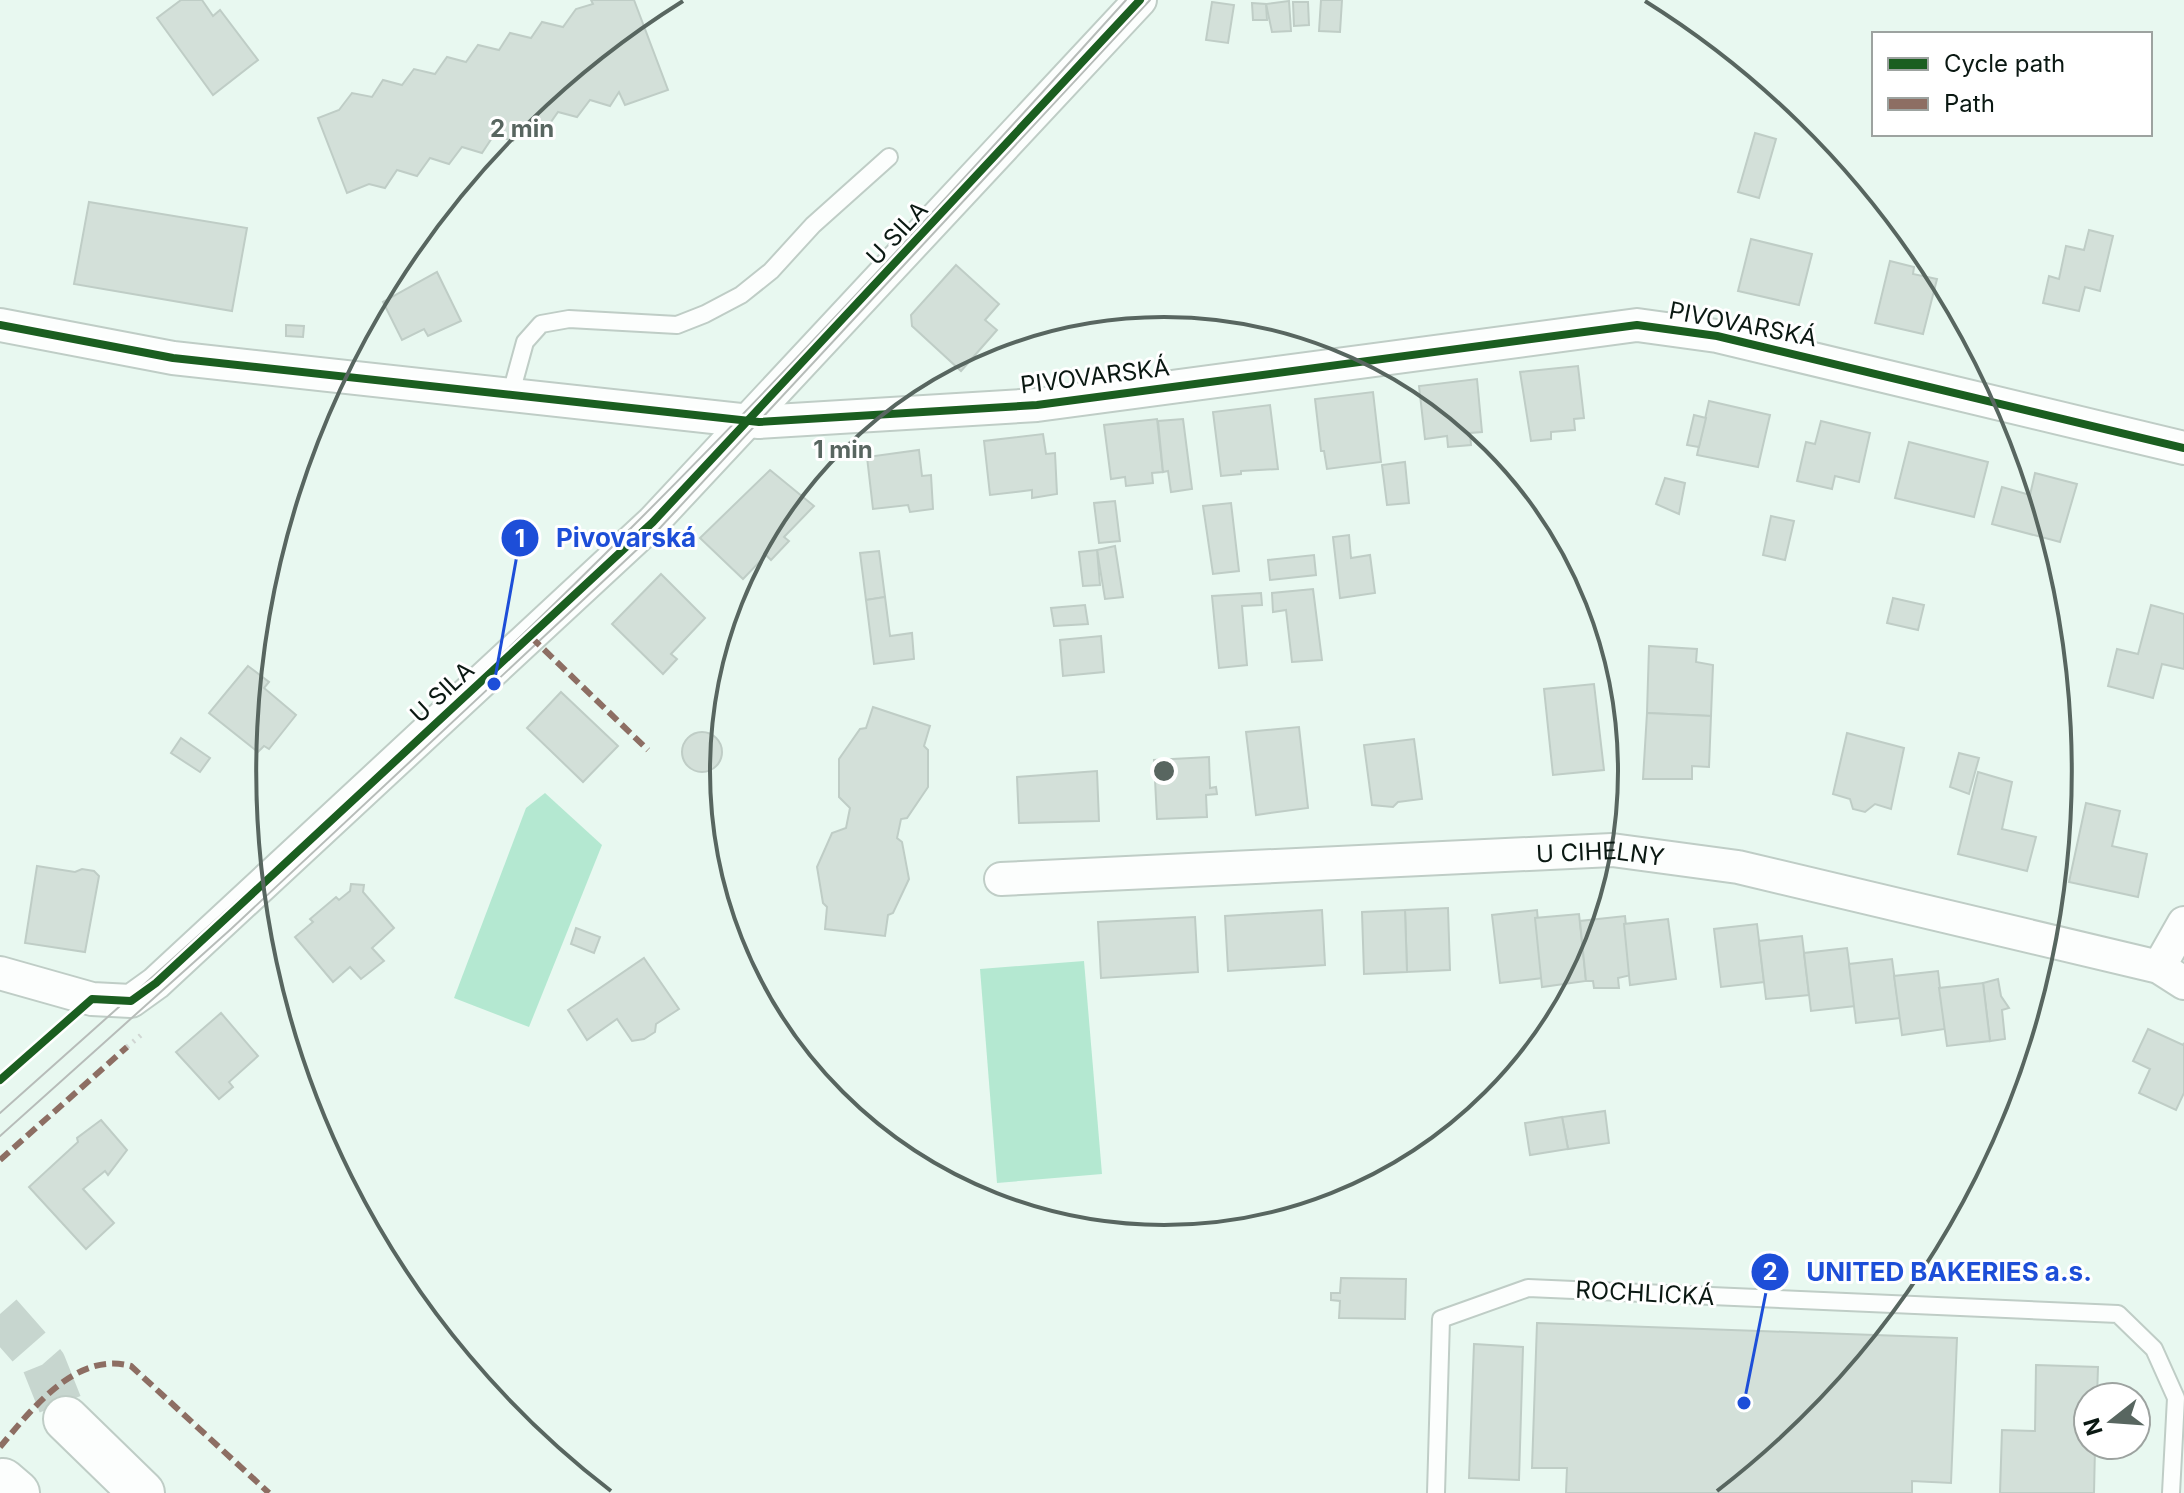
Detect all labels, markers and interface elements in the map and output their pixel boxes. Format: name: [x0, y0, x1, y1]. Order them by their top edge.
legend: [1872, 32, 2152, 136]
text: Cycle path: [1944, 49, 2065, 78]
text: Path: [1944, 89, 1995, 118]
text: 2 min: [490, 114, 554, 143]
street label: U SILA: [860, 195, 934, 271]
street label: PIVOVARSKÁ: [1667, 294, 1820, 353]
street label: PIVOVARSKÁ: [1019, 351, 1171, 400]
text: 1 min: [813, 435, 873, 464]
callout: Pivovarská: [500, 513, 713, 563]
text: Pivovarská: [556, 522, 696, 553]
text: 1: [515, 524, 525, 553]
street label: U SILA: [404, 655, 480, 729]
centre of rings: [1150, 757, 1178, 785]
street label: U CIHELNY: [1535, 835, 1666, 871]
callout: UNITED BAKERIES a.s.: [1750, 1247, 2108, 1297]
text: UNITED BAKERIES a.s.: [1806, 1256, 2092, 1287]
text: 2: [1762, 1257, 1778, 1286]
street label: ROCHLICKÁ: [1575, 1274, 1715, 1311]
north arrow: [2072, 1381, 2152, 1461]
text: N: [2078, 1415, 2108, 1439]

